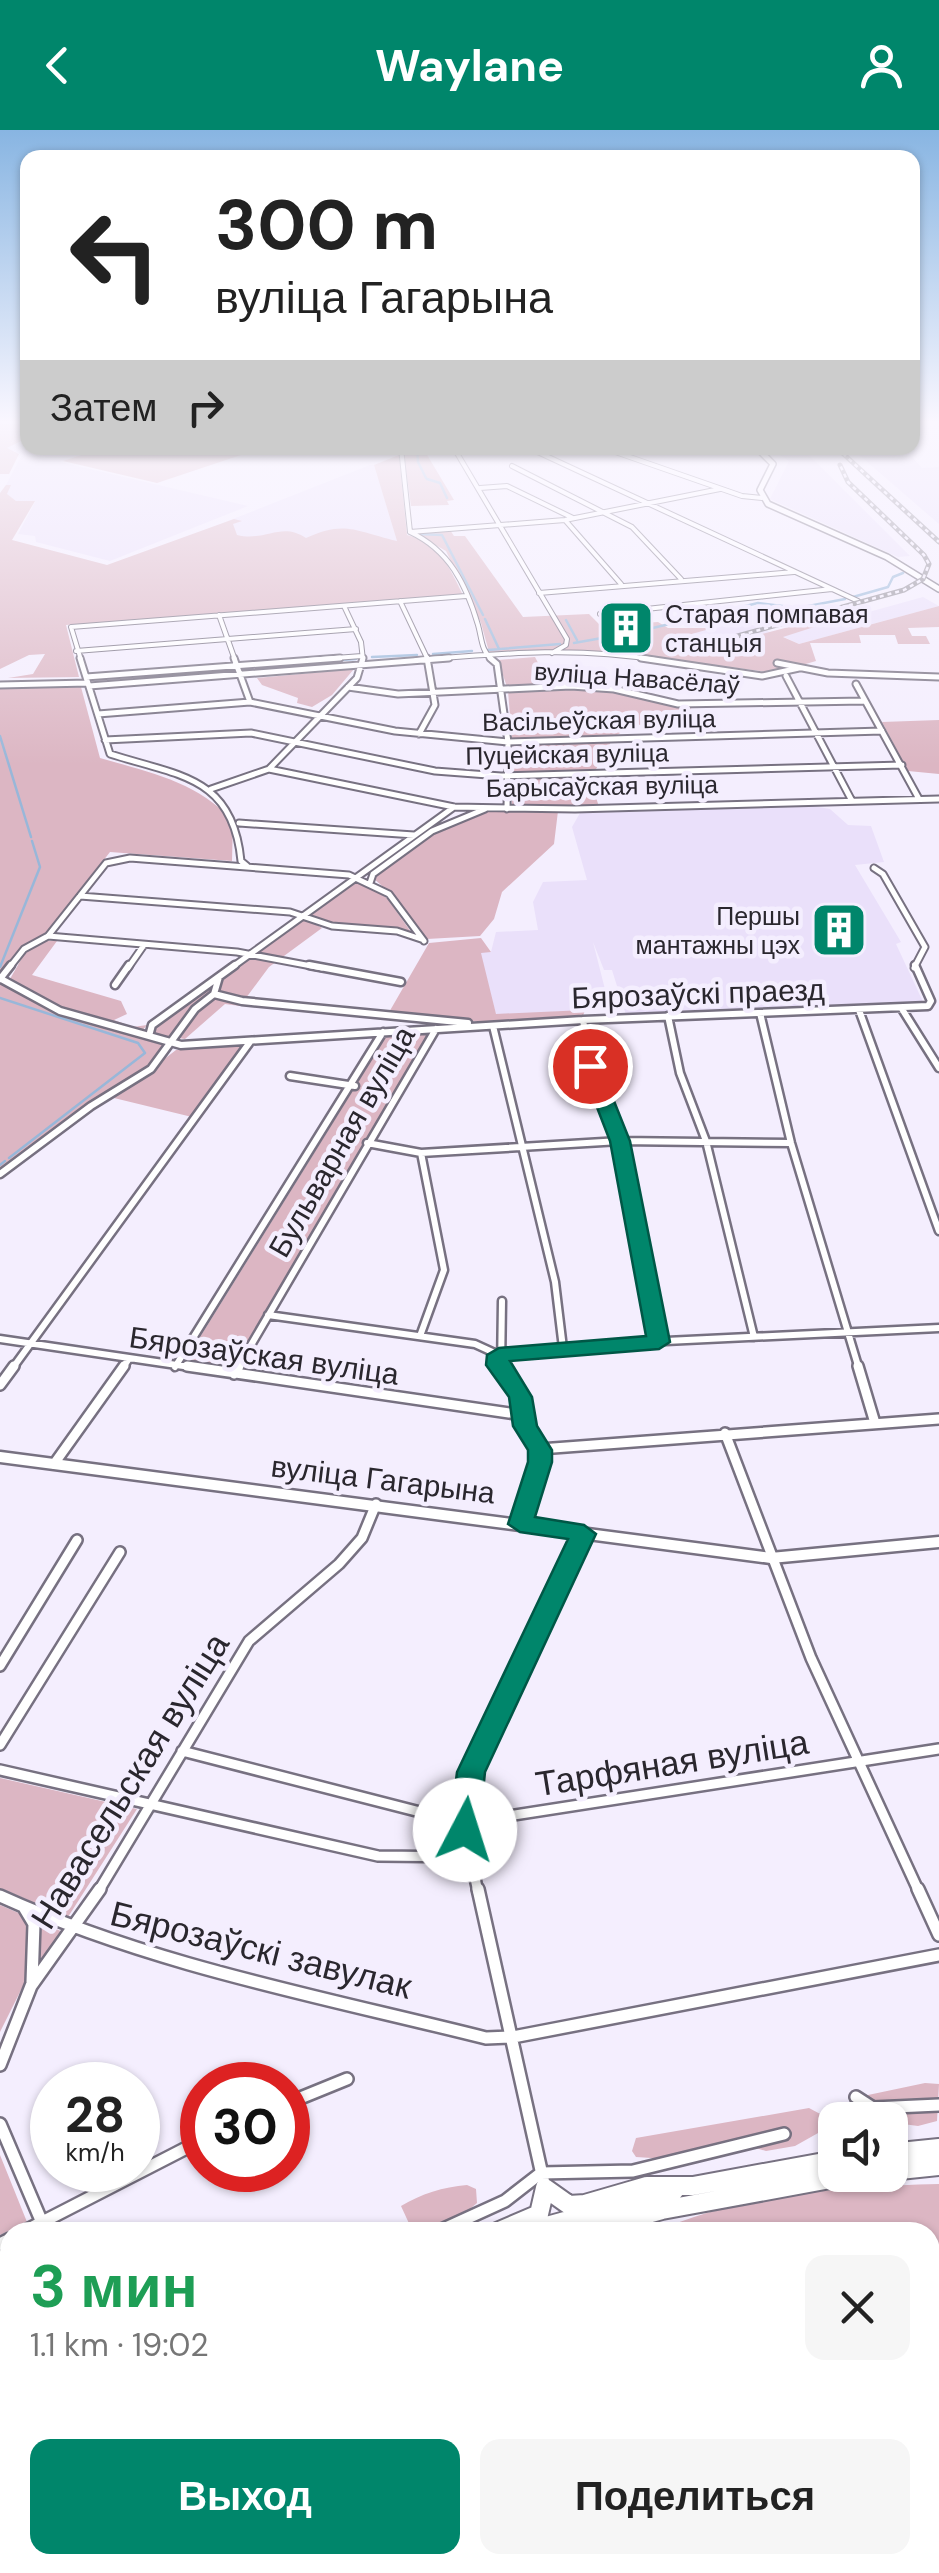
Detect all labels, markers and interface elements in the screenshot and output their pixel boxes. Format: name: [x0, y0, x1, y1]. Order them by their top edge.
text: Waylane: [375, 36, 564, 95]
icon: back: [30, 38, 85, 93]
icon: person: [854, 38, 909, 93]
text: 300 m: [215, 180, 438, 271]
icon: left: [50, 190, 180, 320]
text: вуліца Гагарына: [215, 268, 553, 327]
icon: right: [178, 380, 233, 435]
text: Затем: [50, 383, 158, 433]
building icon: Старая помпавая станцыя: [596, 598, 656, 658]
place label: Старая помпавая станцыя: [665, 598, 869, 660]
street label: вуліца Навасёлаў: [533, 655, 741, 702]
street label: Васільеўская вуліца: [482, 702, 716, 739]
street label: Пуцейская вуліца: [465, 736, 669, 773]
street label: Барысаўская вуліца: [486, 768, 718, 805]
place label: Першы мантажны цэх: [636, 900, 800, 962]
building icon: Першы мантажны цэх: [809, 900, 869, 960]
street label: Бярозаўскі праезд: [571, 970, 825, 1017]
street label: Бульварная вуліца: [260, 1019, 424, 1264]
pin: [548, 1024, 633, 1109]
icon: arrive: [563, 1039, 618, 1094]
street label: Бярозаўская вуліца: [127, 1317, 402, 1394]
street label: вуліца Гагарына: [269, 1446, 498, 1513]
street label: Навасельская вуліца: [20, 1624, 240, 1938]
street label: Тарфяная вуліца: [532, 1719, 812, 1807]
position arrow: [413, 1778, 517, 1882]
street label: Бярозаўскі завулак: [106, 1890, 417, 2010]
speed limit sign: 30: [180, 2062, 310, 2192]
text: 28: [65, 2082, 125, 2148]
map controls: [818, 2102, 908, 2192]
button: sound: [818, 2102, 908, 2192]
text: km/h: [65, 2136, 125, 2169]
text: 3 мин: [30, 2247, 198, 2326]
button: close: [805, 2255, 910, 2360]
text: 1.1 km · 19:02: [30, 2324, 209, 2366]
button: Выход: [30, 2439, 460, 2554]
button: Поделиться: [480, 2439, 910, 2554]

